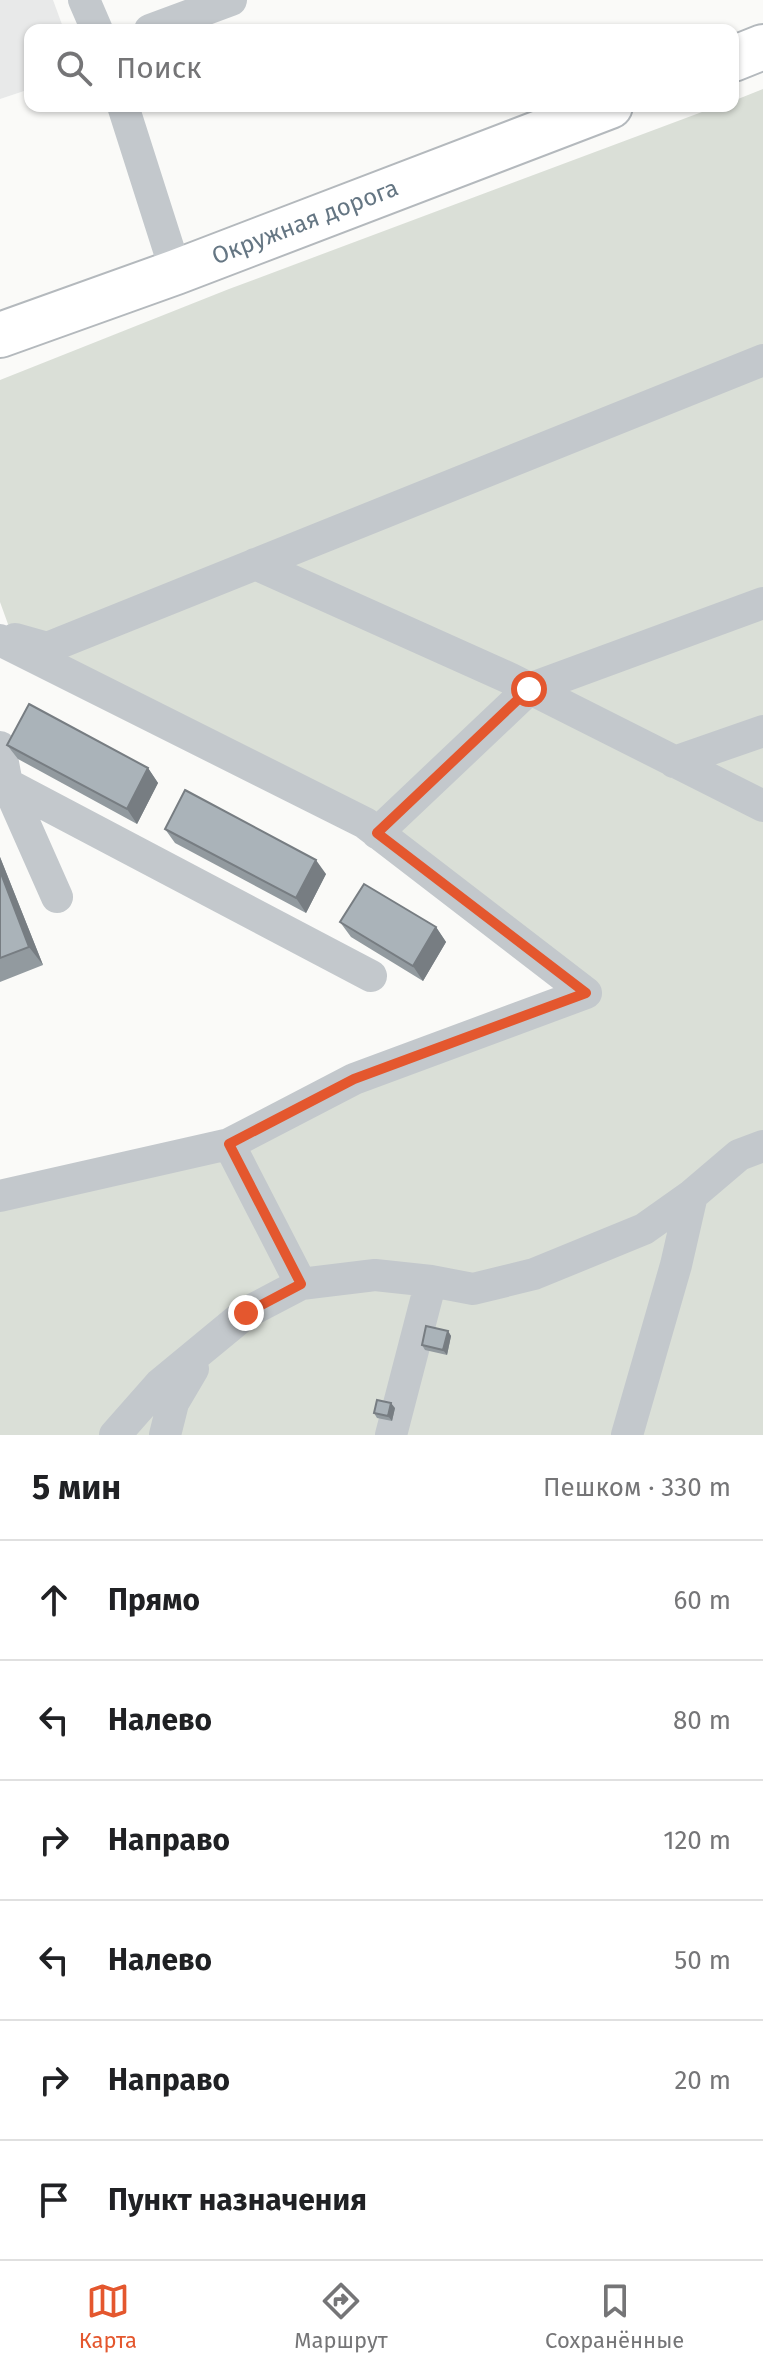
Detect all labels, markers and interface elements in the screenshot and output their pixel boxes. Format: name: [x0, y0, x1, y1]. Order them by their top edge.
search box: [24, 24, 739, 112]
icon: search: [52, 46, 96, 90]
text: Поиск: [116, 50, 202, 86]
street label: Окружная дорога: [208, 174, 402, 270]
route start: [511, 671, 547, 707]
route end: [228, 1295, 264, 1331]
text: 5 мин: [32, 1467, 121, 1508]
text: Пешком · 330 m: [543, 1472, 731, 1503]
icon: ahead: [32, 1578, 76, 1622]
text: Прямо: [108, 1582, 200, 1618]
text: 60 m: [673, 1585, 731, 1616]
icon: left: [32, 1698, 76, 1742]
text: Налево: [108, 1702, 212, 1738]
text: 80 m: [673, 1705, 731, 1736]
icon: right: [32, 1818, 76, 1862]
text: Направо: [108, 1822, 230, 1858]
text: 120 m: [663, 1825, 731, 1856]
icon: left: [32, 1938, 76, 1982]
text: Налево: [108, 1942, 212, 1978]
text: 50 m: [674, 1945, 731, 1976]
icon: right: [32, 2058, 76, 2102]
text: Направо: [108, 2062, 230, 2098]
text: 20 m: [674, 2065, 731, 2096]
icon: arrive: [32, 2178, 76, 2222]
text: Пункт назначения: [108, 2182, 367, 2218]
tab: Карта: [79, 2279, 137, 2354]
tab: Маршрут: [294, 2279, 388, 2354]
tab: Сохранённые: [545, 2279, 684, 2354]

